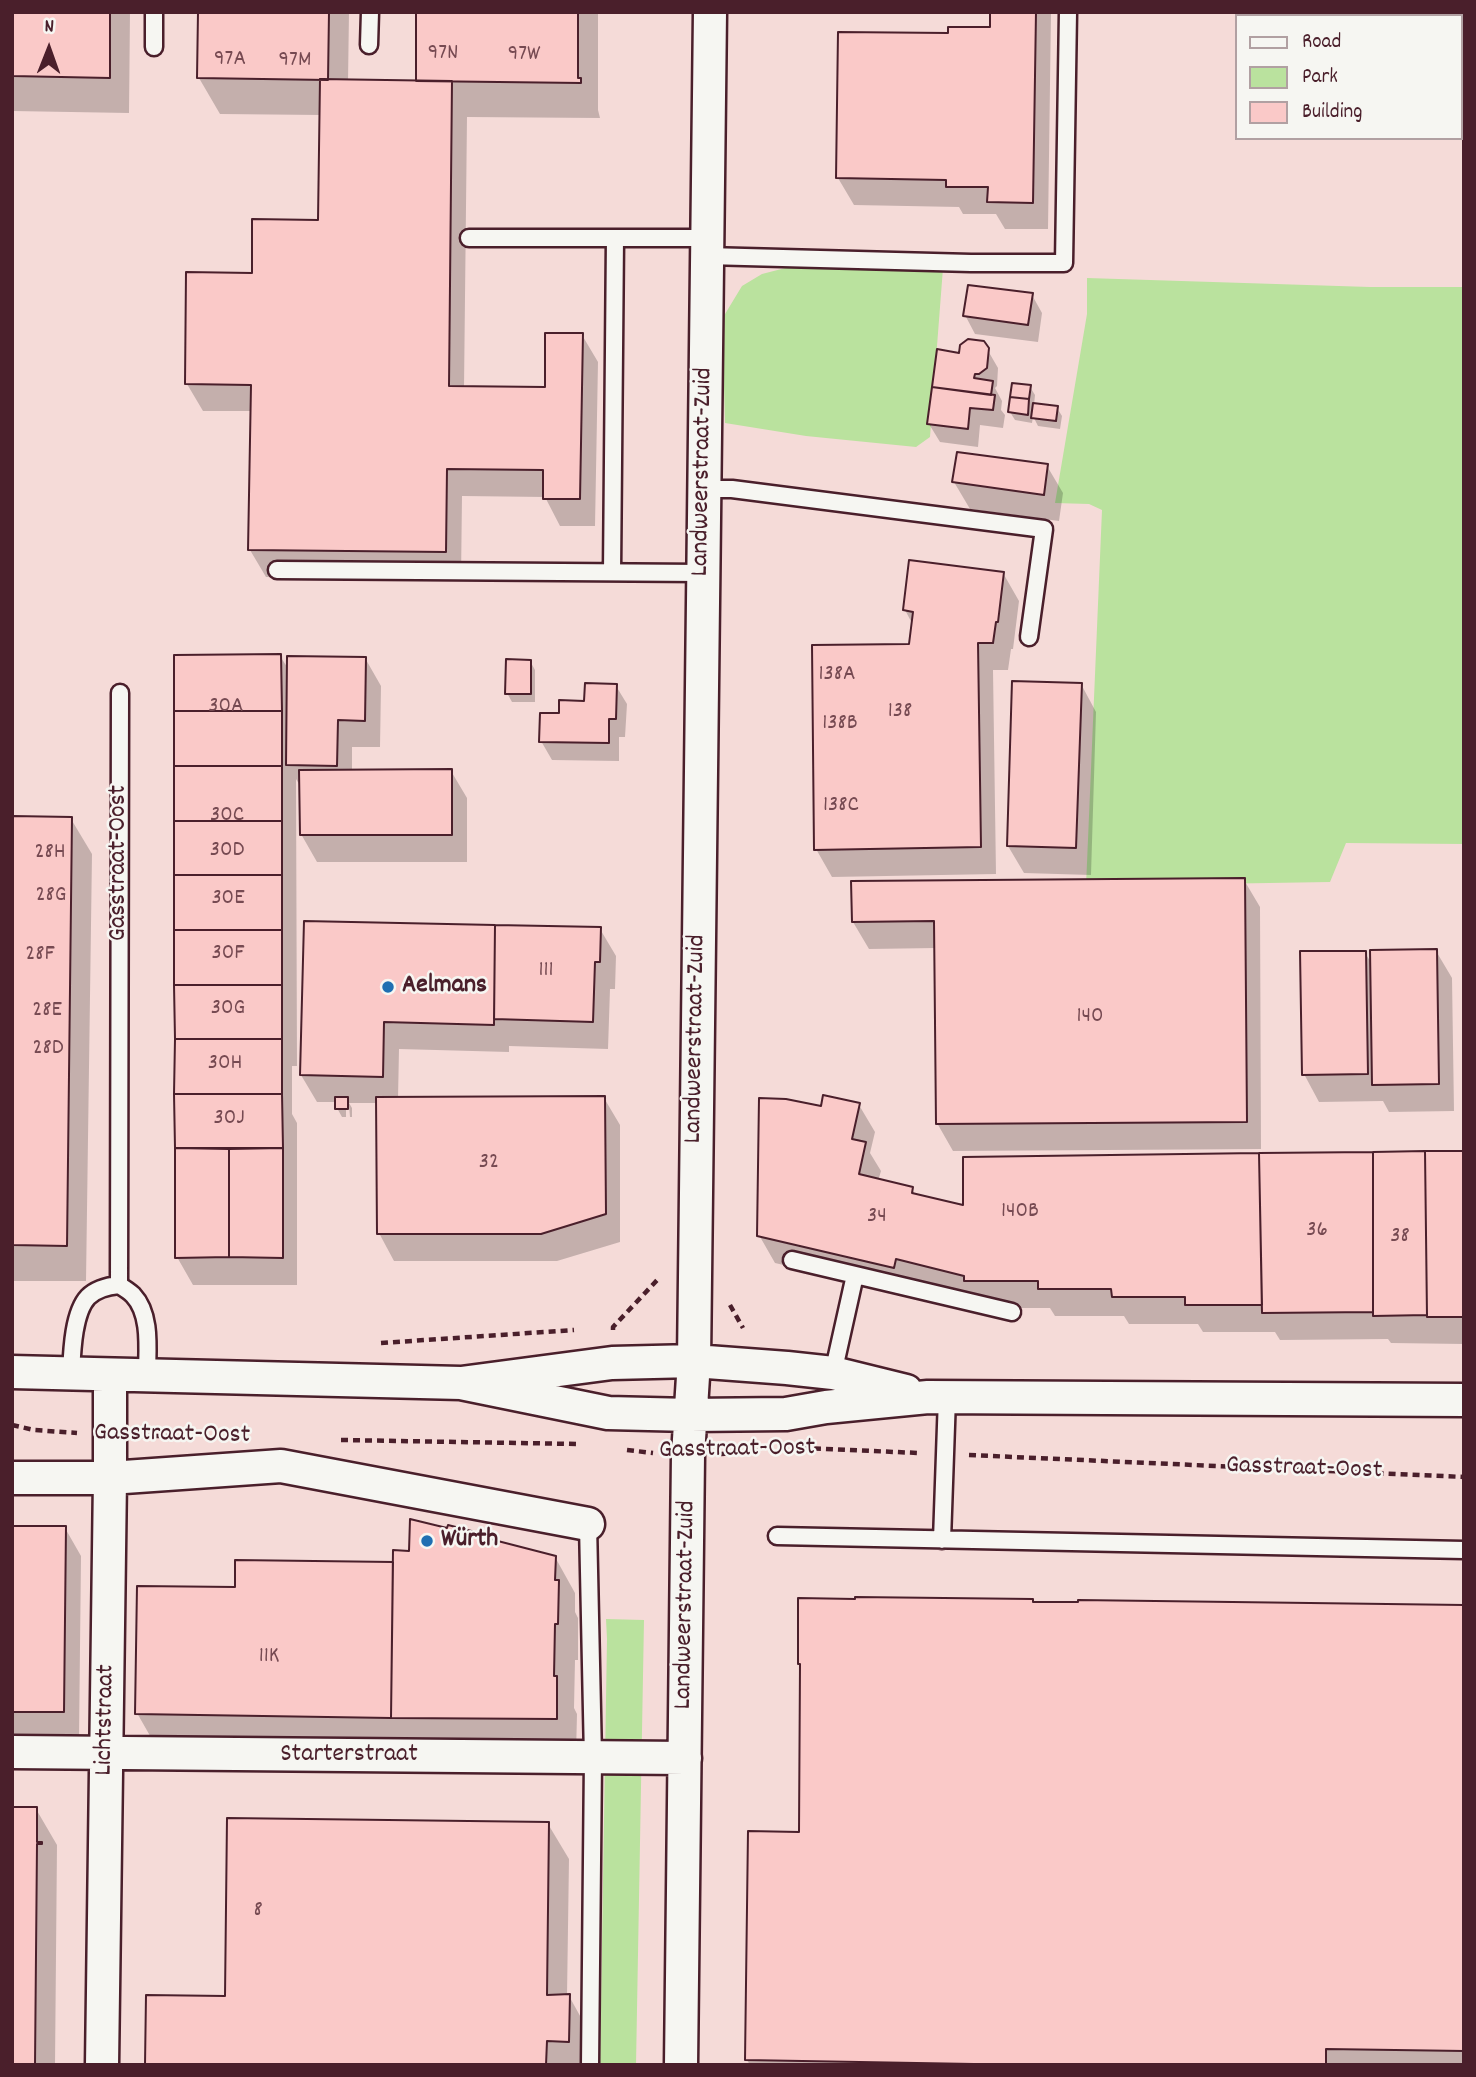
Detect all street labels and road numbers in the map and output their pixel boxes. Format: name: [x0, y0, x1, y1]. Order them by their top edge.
street label: Landweerstraat-Zuid: [687, 367, 721, 577]
street label: Gasstraat-Oost: [104, 785, 136, 941]
street label: Landweerstraat-Zuid: [680, 934, 714, 1144]
street label: Gasstraat-Oost: [94, 1419, 250, 1453]
street label: Gasstraat-Oost: [659, 1434, 815, 1468]
street label: Gasstraat-Oost: [1225, 1452, 1383, 1488]
street label: Landweerstraat-Zuid: [670, 1500, 704, 1710]
street label: Lichtstraat: [90, 1664, 124, 1776]
street label: Starterstraat: [280, 1740, 418, 1772]

